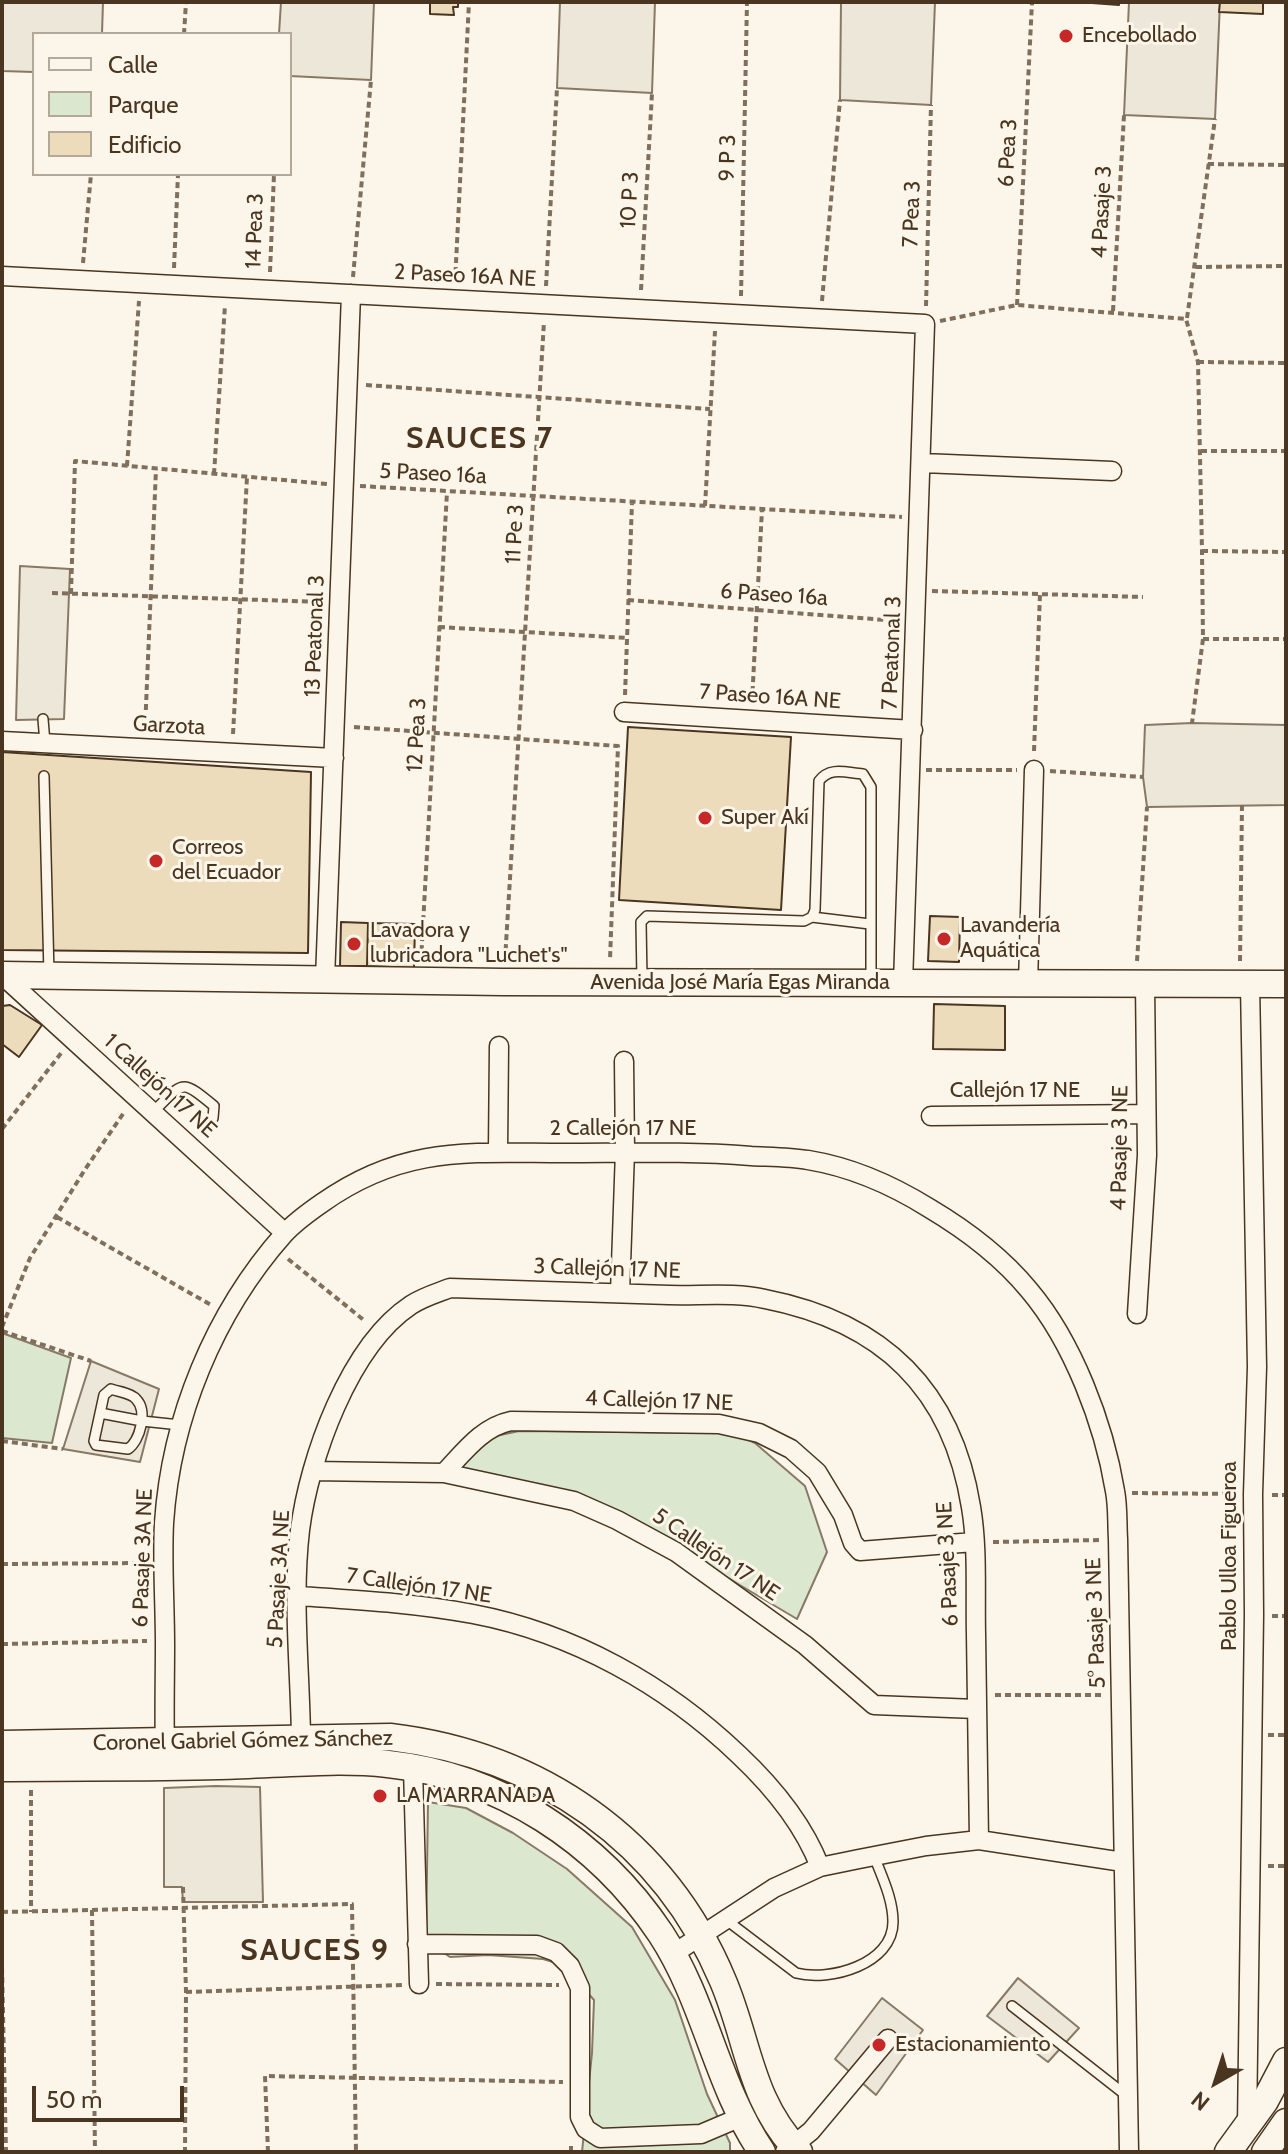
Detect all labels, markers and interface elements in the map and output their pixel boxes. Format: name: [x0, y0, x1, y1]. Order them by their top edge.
place label: Encebollado: [1082, 23, 1197, 49]
marker: Encebollado: [1057, 27, 1075, 45]
legend: [32, 32, 292, 176]
text: Calle: [108, 50, 158, 79]
text: Parque: [108, 90, 178, 119]
street label: 6 Pea 3: [993, 118, 1023, 188]
text: Edificio: [108, 130, 182, 159]
street label: 9 P 3: [714, 134, 742, 182]
street label: 4 Pasaje 3: [1086, 165, 1118, 259]
street label: 10 P 3: [615, 171, 645, 229]
street label: 7 Pea 3: [898, 180, 926, 248]
street label: 14 Pea 3: [240, 193, 270, 269]
street label: 2 Paseo 16A NE: [393, 259, 537, 293]
district label: SAUCES 7: [406, 421, 554, 457]
street label: 5 Paseo 16a: [379, 458, 487, 490]
street label: 11 Pe 3: [500, 503, 530, 565]
street label: 13 Peatonal 3: [300, 574, 330, 698]
street label: 6 Paseo 16a: [719, 578, 829, 612]
street label: 7 Peatonal 3: [877, 595, 907, 711]
street label: 7 Paseo 16A NE: [698, 679, 842, 715]
street label: 12 Pea 3: [402, 697, 432, 773]
street label: Garzota: [132, 711, 206, 741]
place label: Super Akí: [721, 805, 809, 831]
marker: Super Akí: [696, 809, 714, 827]
place label: Correos del Ecuador: [172, 835, 281, 886]
marker: Correos del Ecuador: [147, 852, 165, 870]
place label: Lavandería Aquática: [960, 913, 1060, 964]
place label: Lavadora y lubricadora "Luchet's": [370, 918, 567, 970]
marker: Lavandería Aquática: [935, 930, 953, 948]
marker: Lavadora y lubricadora "Luchet's": [345, 935, 363, 953]
street label: Avenida José María Egas Miranda: [590, 970, 890, 996]
street label: 1 Callejón 17 NE: [98, 1028, 222, 1144]
street label: Callejón 17 NE: [950, 1078, 1080, 1104]
street label: 4 Pasaje 3 NE: [1106, 1085, 1134, 1211]
street label: 2 Callejón 17 NE: [549, 1116, 697, 1142]
street label: 3 Callejón 17 NE: [533, 1253, 681, 1285]
street label: 4 Callejón 17 NE: [584, 1385, 734, 1417]
street label: Pablo Ulloa Figueroa: [1217, 1461, 1243, 1651]
street label: 6 Pasaje 3A NE: [127, 1488, 159, 1628]
street label: 6 Pasaje 3 NE: [932, 1501, 964, 1627]
street label: 5 Callejón 17 NE: [648, 1503, 784, 1607]
street label: 5 Pasaje 3A NE: [262, 1509, 296, 1649]
street label: 5° Pasaje 3 NE: [1081, 1557, 1111, 1689]
street label: 7 Callejón 17 NE: [345, 1563, 493, 1609]
street label: Coronel Gabriel Gómez Sánchez: [93, 1725, 393, 1757]
place label: LA MARRANADA: [396, 1783, 555, 1809]
marker: LA MARRANADA: [371, 1787, 389, 1805]
district label: SAUCES 9: [240, 1933, 390, 1969]
place label: Estacionamiento: [895, 2032, 1051, 2058]
marker: Estacionamiento: [870, 2036, 888, 2054]
north arrow: [1176, 2042, 1256, 2122]
scale bar: [36, 2070, 188, 2120]
text: 50 m: [46, 2085, 102, 2114]
text: N: [1186, 2086, 1215, 2116]

